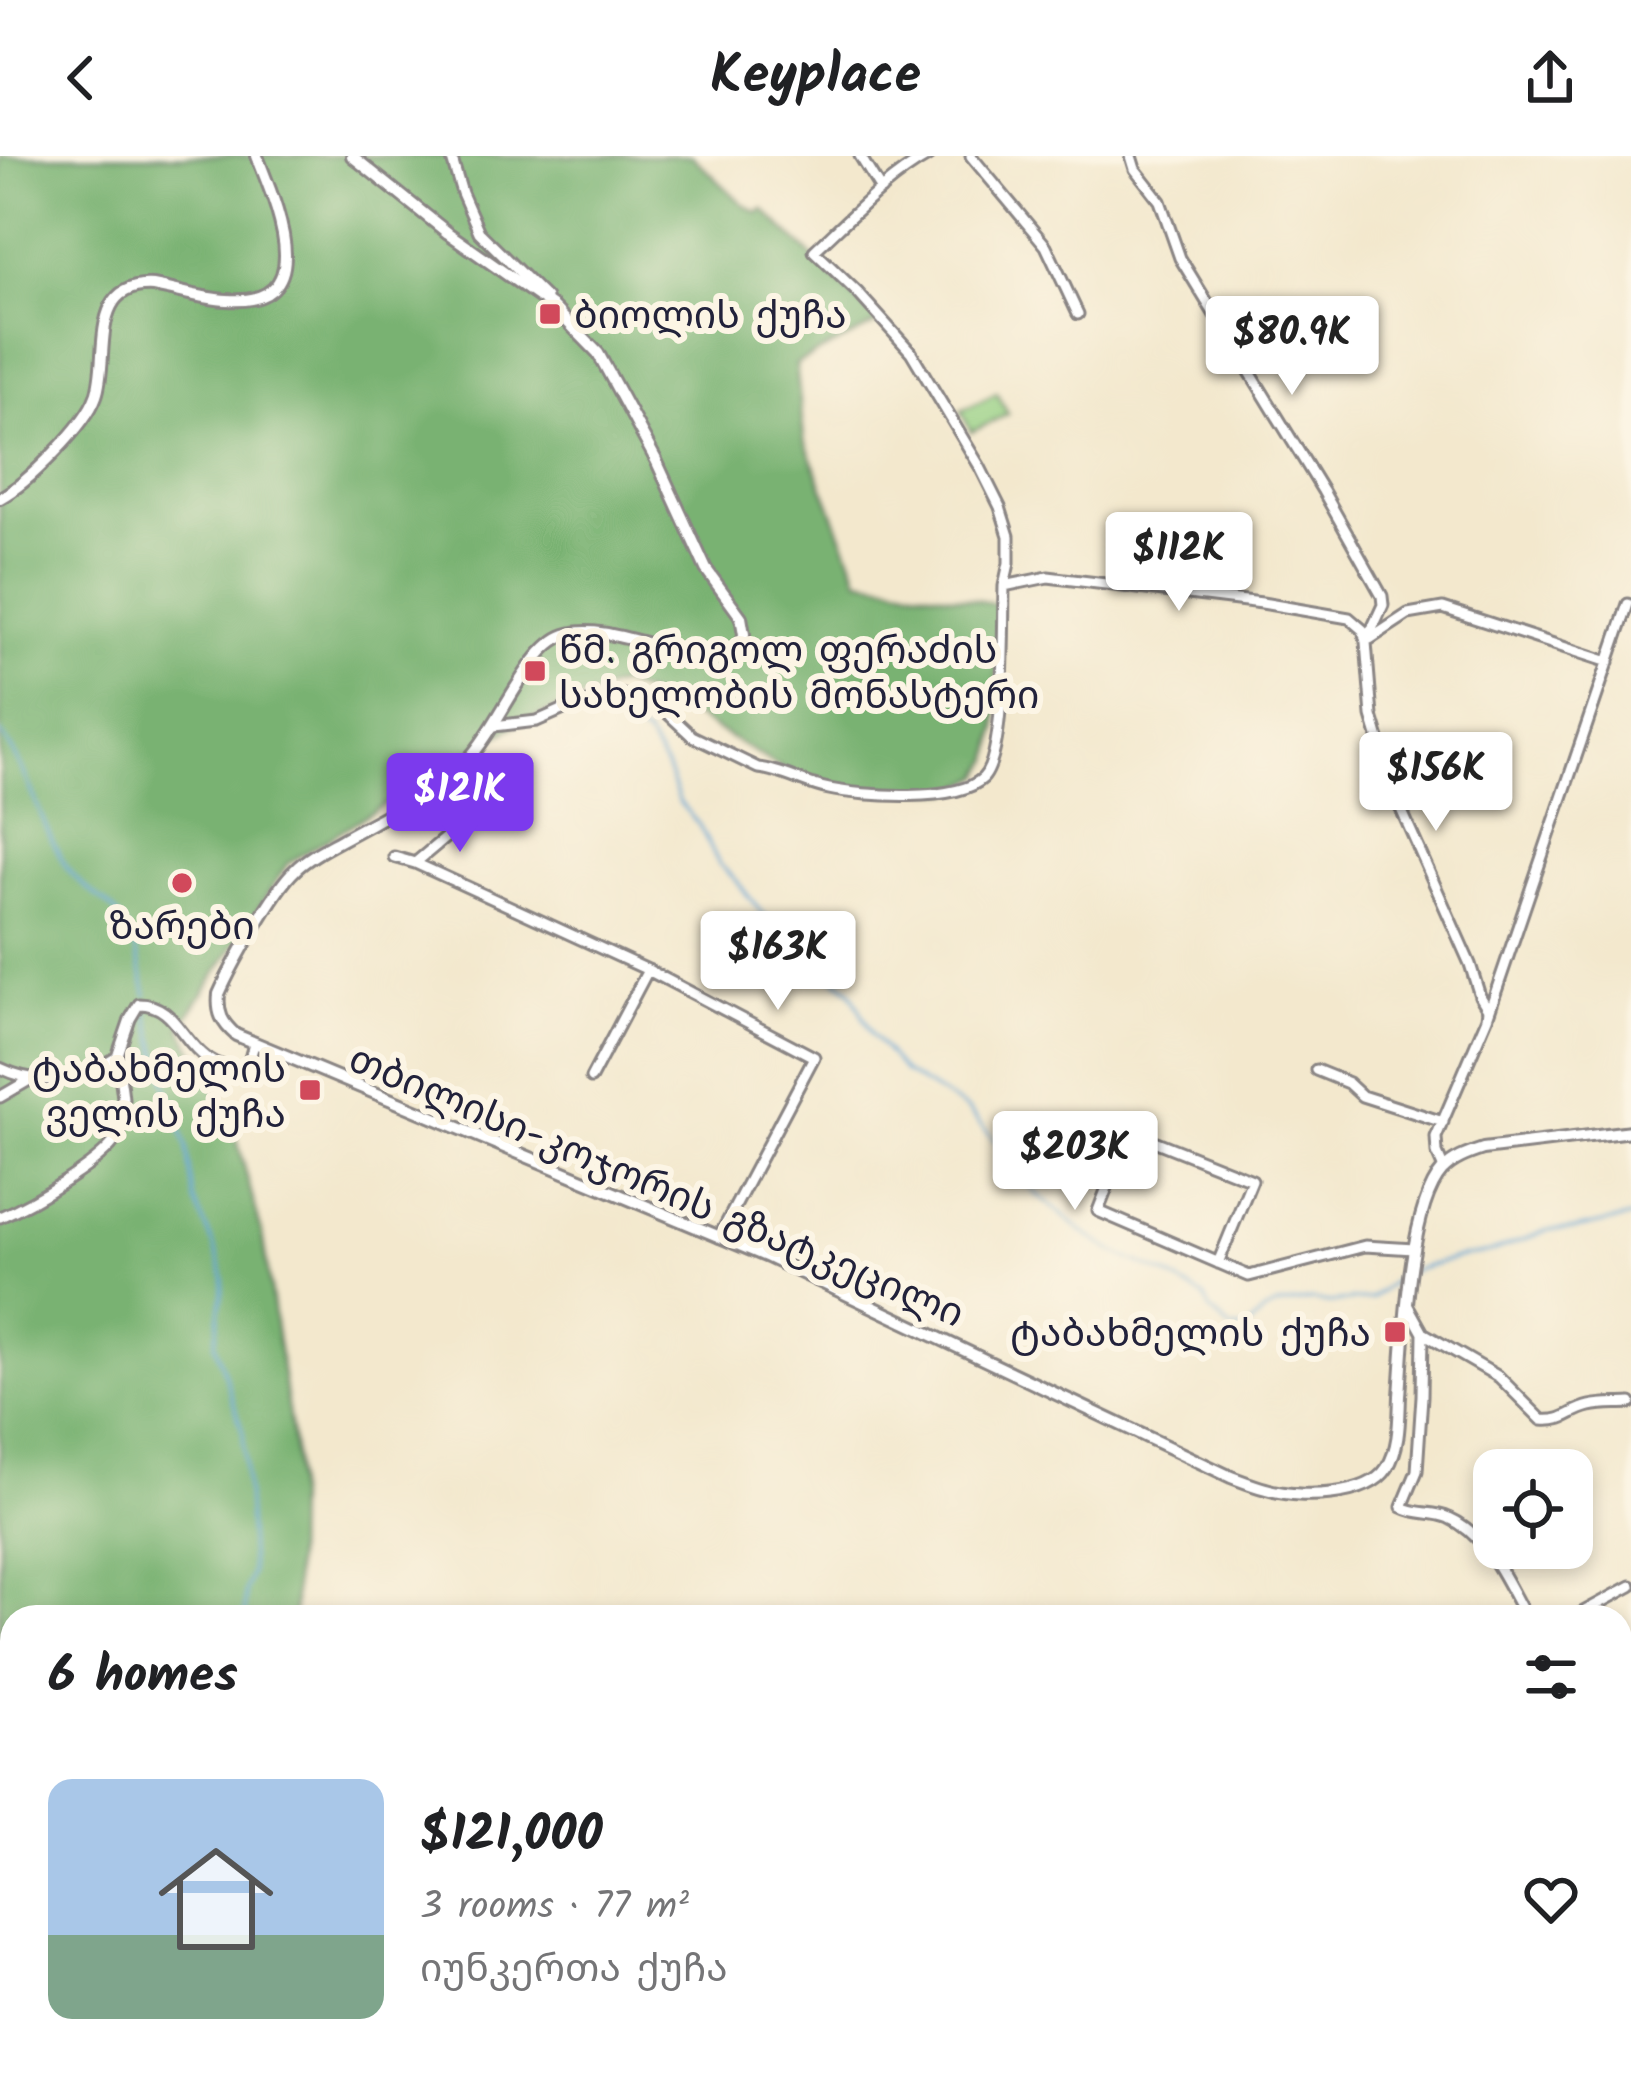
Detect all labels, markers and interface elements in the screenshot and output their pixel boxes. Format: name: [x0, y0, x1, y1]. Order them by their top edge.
text: Keyplace: [710, 35, 921, 121]
icon: back: [48, 45, 114, 111]
icon: share: [1517, 45, 1583, 111]
place label: ბიოლის ქუჩა: [574, 287, 847, 349]
pin: $80.9K: [1194, 296, 1390, 398]
marker: ბიოლის ქუჩა: [537, 301, 563, 327]
text: $80.9K: [1233, 304, 1351, 366]
pin: $112K: [1095, 512, 1263, 614]
text: $112K: [1133, 520, 1225, 582]
place label: წმ. გრიგოლ ფერაძის სახელობის მონასტერი: [559, 622, 1039, 729]
marker: წმ. გრიგოლ ფერაძის სახელობის მონასტერი: [522, 658, 548, 684]
pin: $156K: [1352, 732, 1520, 834]
text: $156K: [1386, 740, 1486, 802]
pin: $121K: [376, 753, 544, 855]
text: $121K: [414, 761, 506, 823]
marker: ზარები: [169, 870, 195, 896]
place label: ზარები: [109, 898, 255, 960]
pin: $163K: [694, 911, 862, 1013]
text: $163K: [728, 919, 828, 981]
street label: თბილისი-კოჯორის გზატკეცილი: [338, 1031, 973, 1347]
place label: ტაბახმელის ველის ქუჩა: [32, 1041, 286, 1148]
marker: ტაბახმელის ველის ქუჩა: [297, 1077, 323, 1103]
pin: $203K: [991, 1111, 1159, 1213]
text: $203K: [1020, 1119, 1130, 1181]
place label: ტაბახმელის ქუჩა: [1010, 1305, 1371, 1367]
marker: ტაბახმელის ქუჩა: [1382, 1319, 1408, 1345]
map controls: [1473, 1449, 1593, 1569]
button: locate: [1473, 1449, 1593, 1569]
text: 6 homes: [48, 1637, 238, 1718]
icon: filters: [1518, 1644, 1584, 1710]
text: $121,000: [420, 1796, 603, 1877]
icon: home: [144, 1827, 288, 1971]
icon: heart: [1518, 1866, 1584, 1932]
text: 3 rooms · 77 m²: [420, 1877, 689, 1939]
text: იუნკერთა ქუჩა: [420, 1940, 728, 2002]

